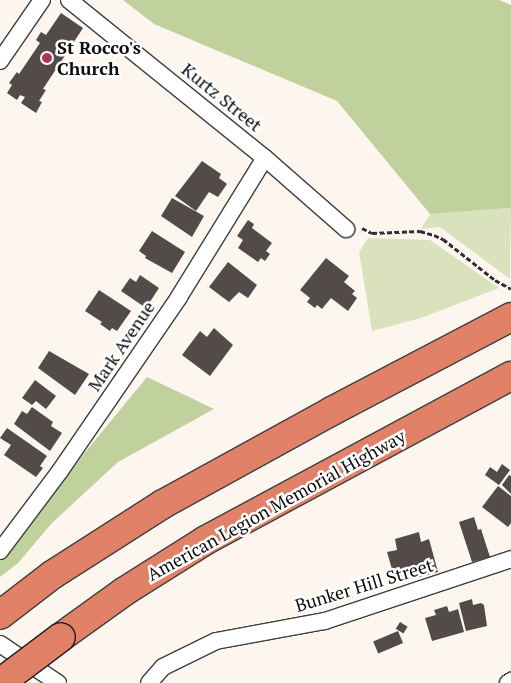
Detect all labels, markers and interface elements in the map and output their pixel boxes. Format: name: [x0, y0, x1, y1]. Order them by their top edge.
place label: St Rocco's Church: [57, 37, 141, 80]
marker: St Rocco's Church: [41, 52, 53, 64]
street label: Kurtz Street: [178, 58, 266, 136]
street label: Mark Avenue: [83, 297, 159, 395]
street label: American Legion Memorial Highway: [143, 425, 409, 585]
street label: Bunker Hill Street: [292, 554, 436, 616]

